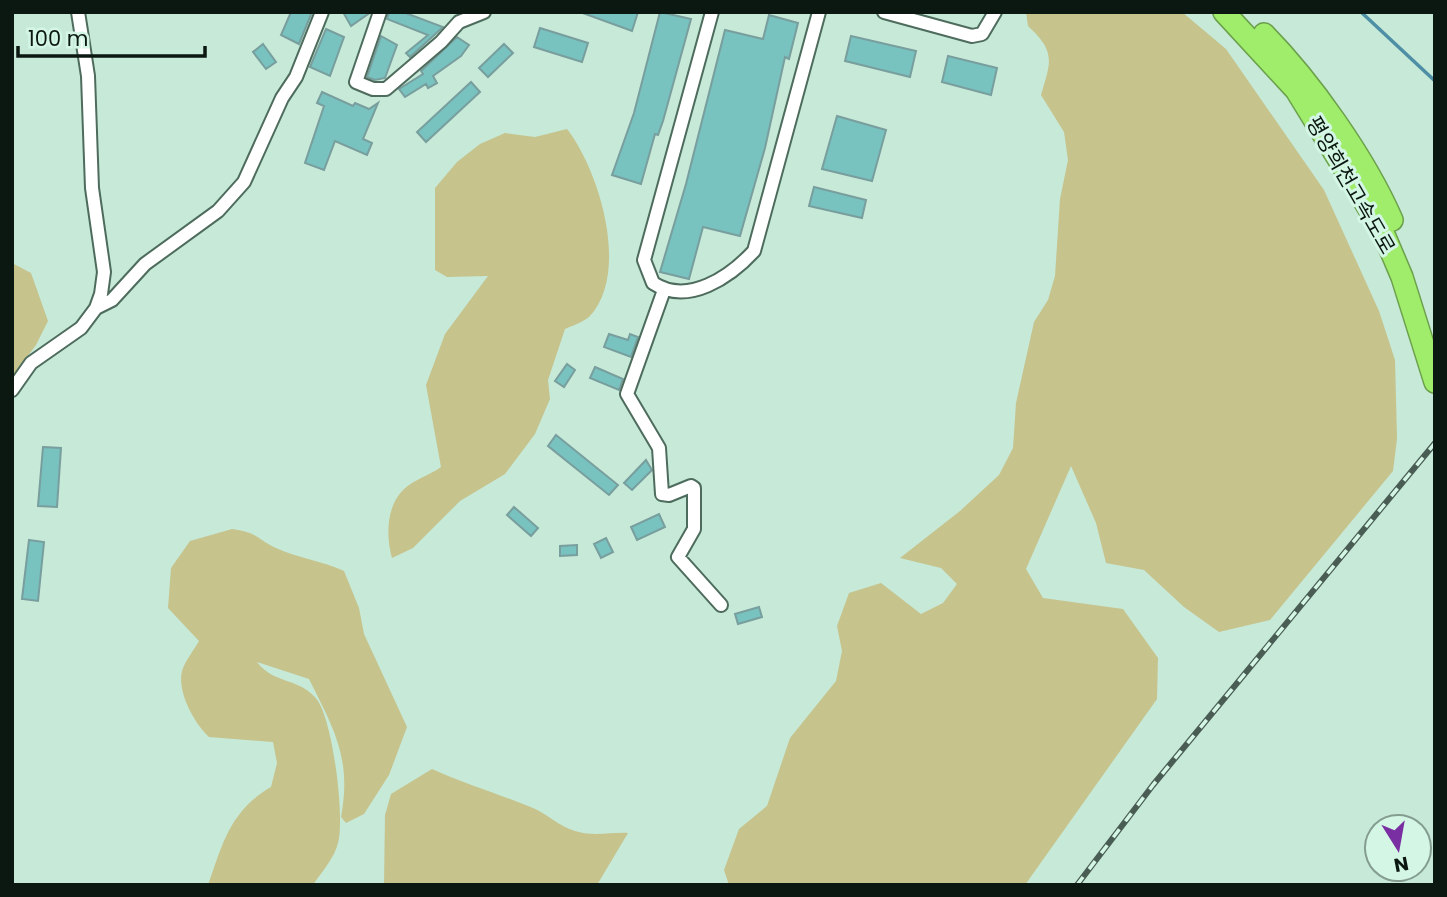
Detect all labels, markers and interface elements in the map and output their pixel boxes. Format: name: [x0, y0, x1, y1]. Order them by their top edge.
scale bar: [18, 14, 205, 58]
text: 100 m: [28, 24, 88, 53]
street label: 평양희천고속도로: [1300, 111, 1402, 259]
north arrow: [1363, 813, 1433, 883]
text: N: [1392, 850, 1411, 879]

